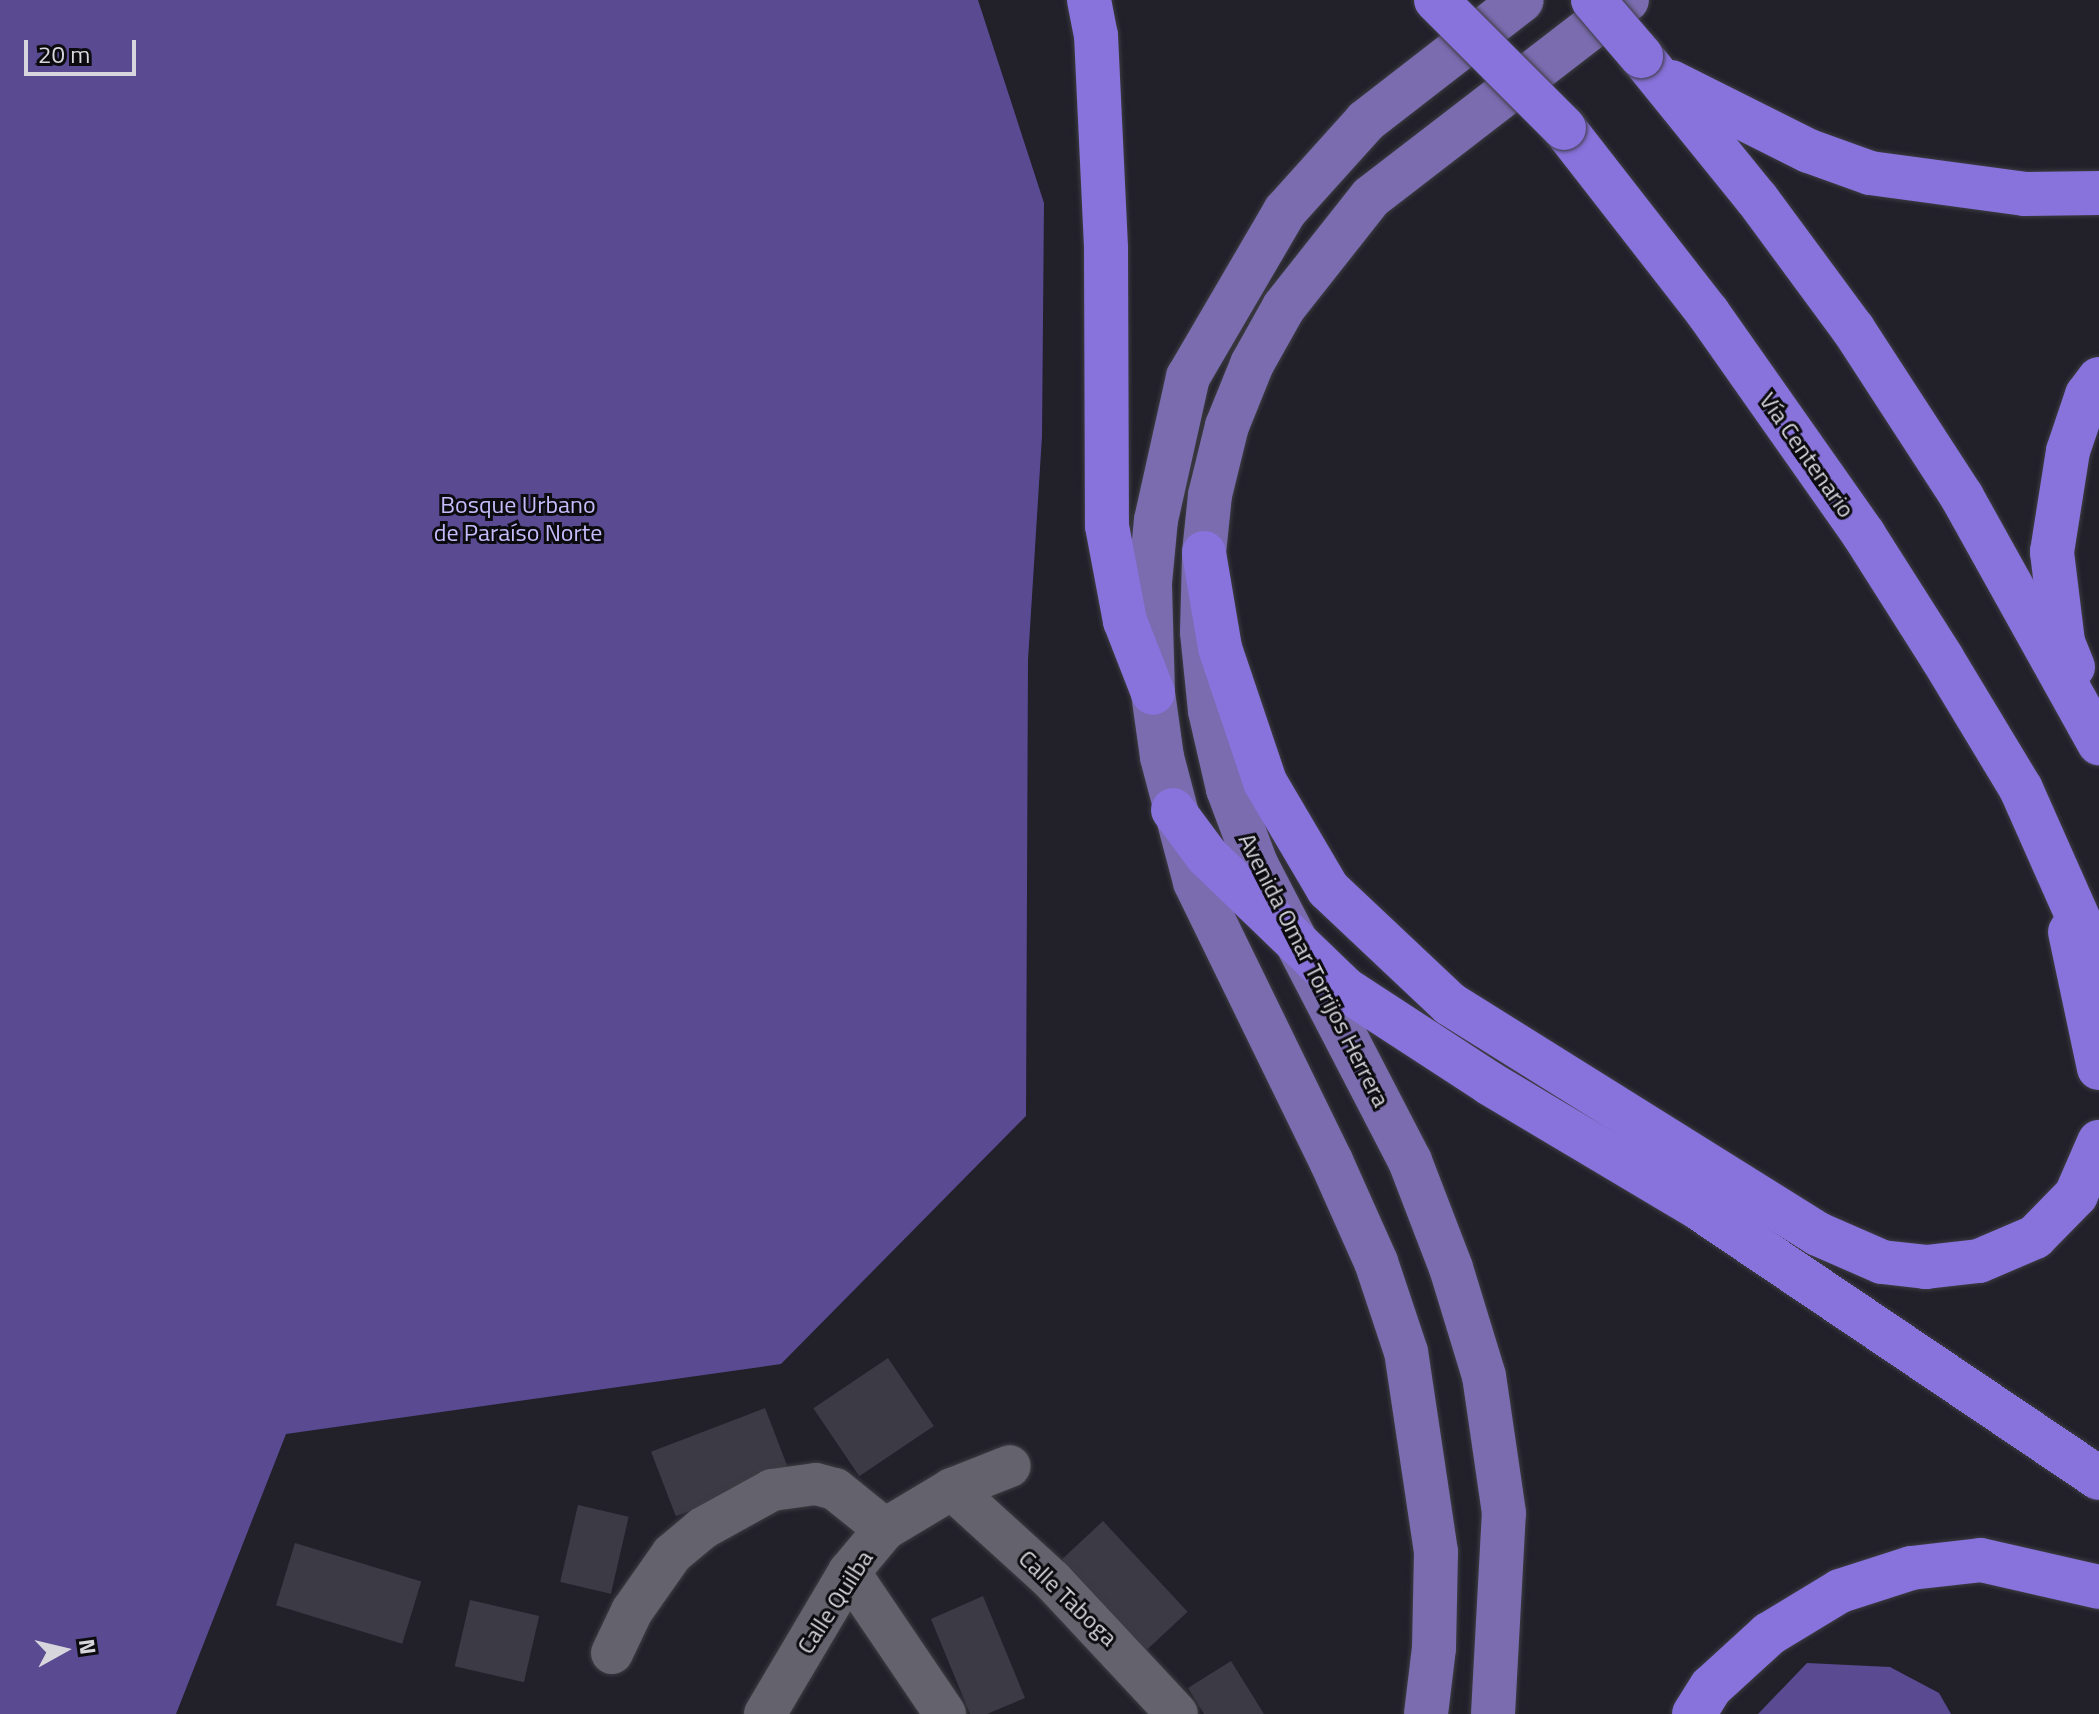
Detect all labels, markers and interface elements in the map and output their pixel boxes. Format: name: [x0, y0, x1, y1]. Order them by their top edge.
scale bar: [28, 24, 140, 74]
text: 20 m: [38, 36, 90, 72]
street label: Vía Centenario: [1753, 387, 1861, 523]
park label: Bosque Urbano de Paraíso Norte: [434, 491, 602, 547]
street label: Avenida Omar Torrijos Herrera: [1232, 828, 1396, 1112]
street label: Calle Taboga: [1013, 1544, 1123, 1652]
street label: Calle Quilba: [791, 1545, 879, 1659]
north arrow: [24, 1610, 104, 1690]
text: N: [70, 1637, 106, 1657]

